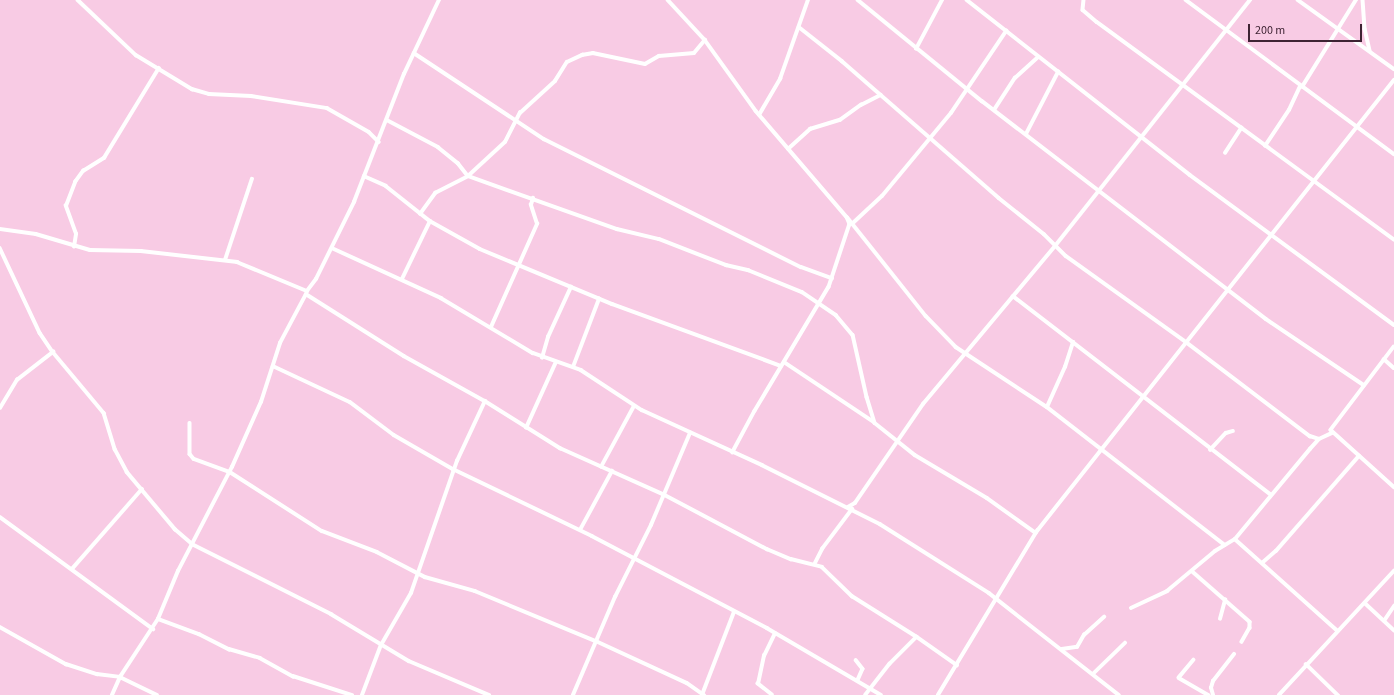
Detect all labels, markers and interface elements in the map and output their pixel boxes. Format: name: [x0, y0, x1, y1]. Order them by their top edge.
scale bar: [1250, 16, 1364, 42]
text: 200 m: [1255, 22, 1285, 39]

